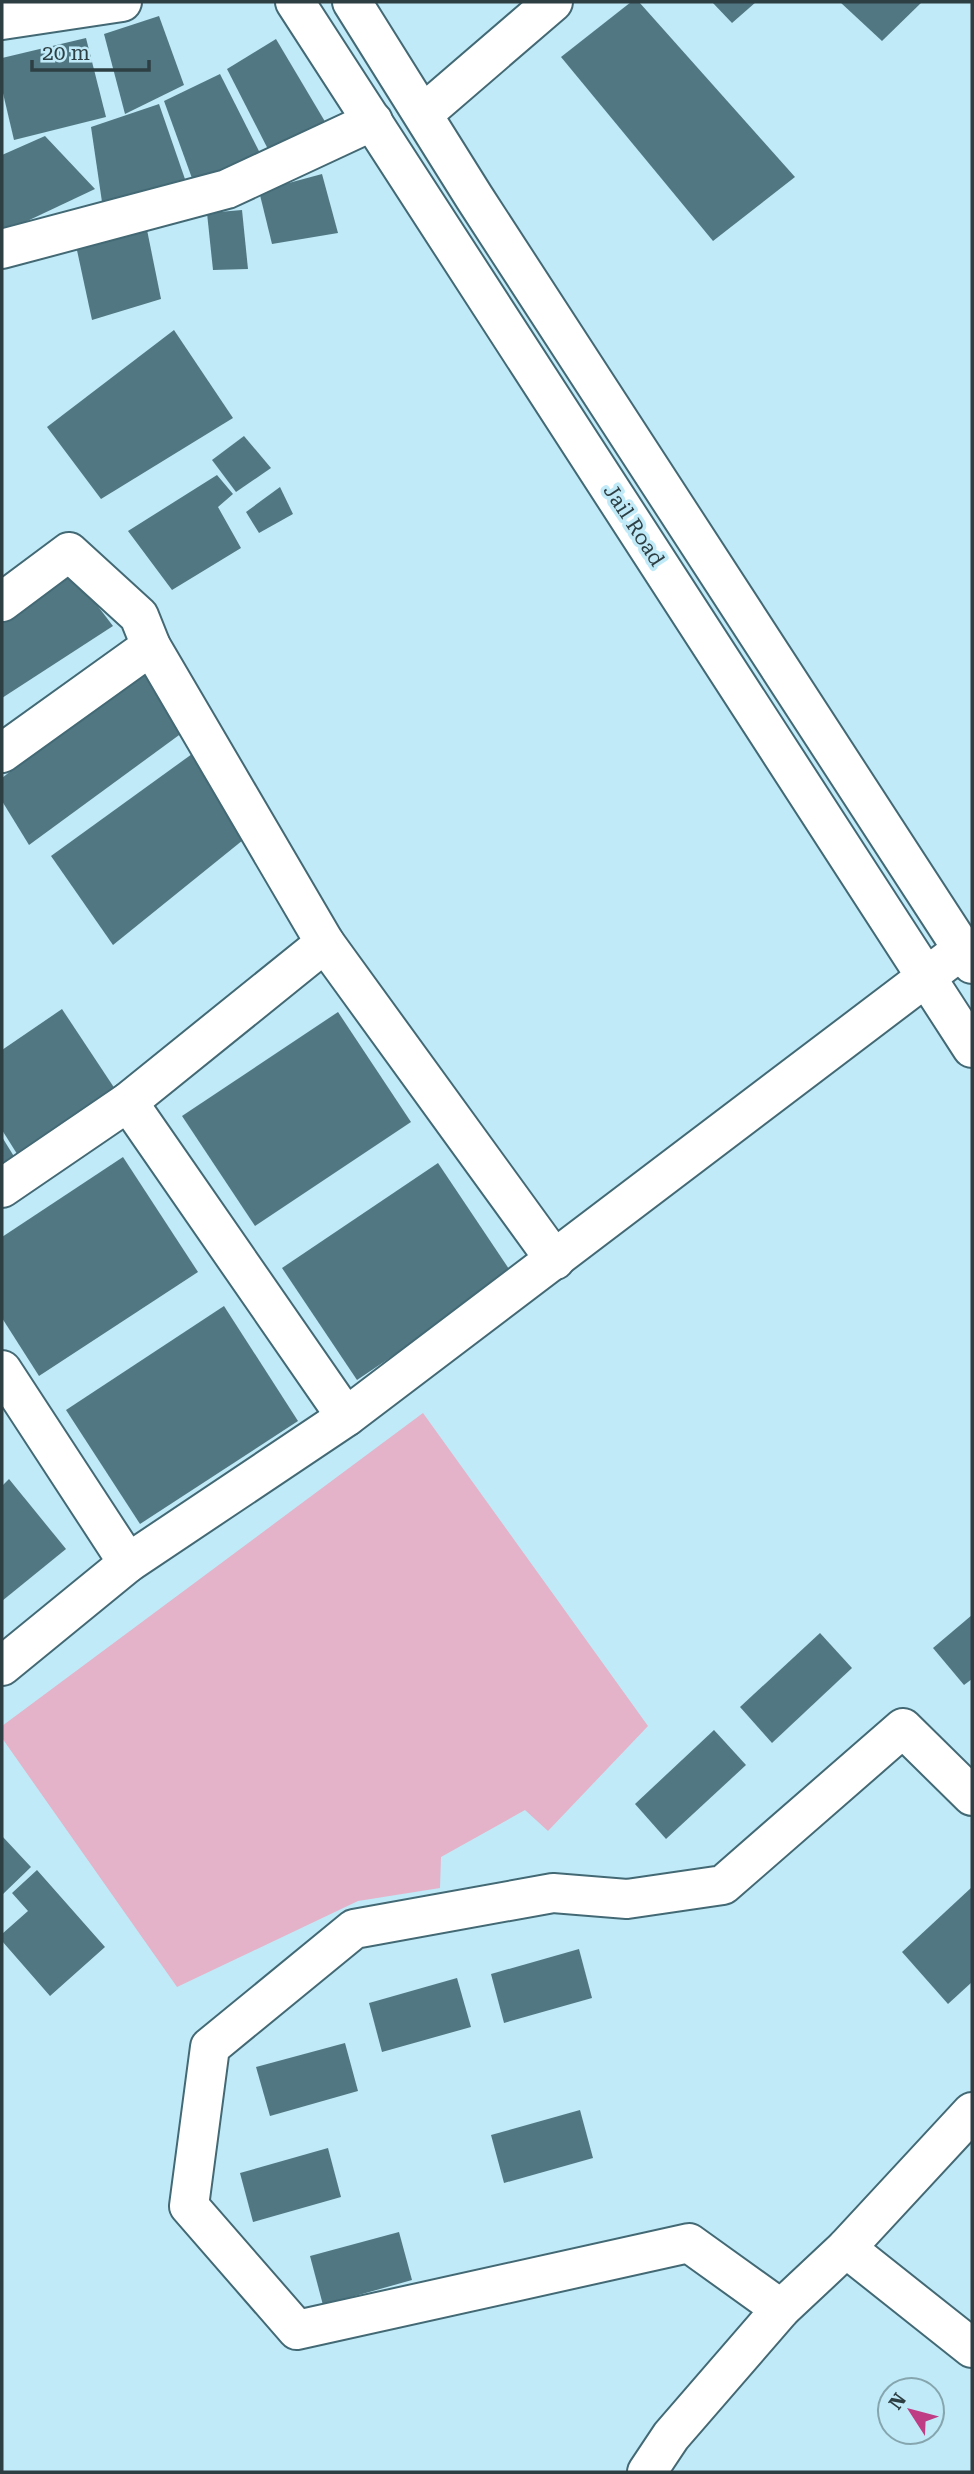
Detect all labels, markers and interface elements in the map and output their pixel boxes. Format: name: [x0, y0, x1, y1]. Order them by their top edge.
scale bar: [32, 28, 149, 72]
text: 20 m: [42, 41, 90, 65]
street label: Jail Road: [599, 480, 670, 571]
north arrow: [876, 2376, 946, 2446]
text: N: [884, 2388, 911, 2414]

